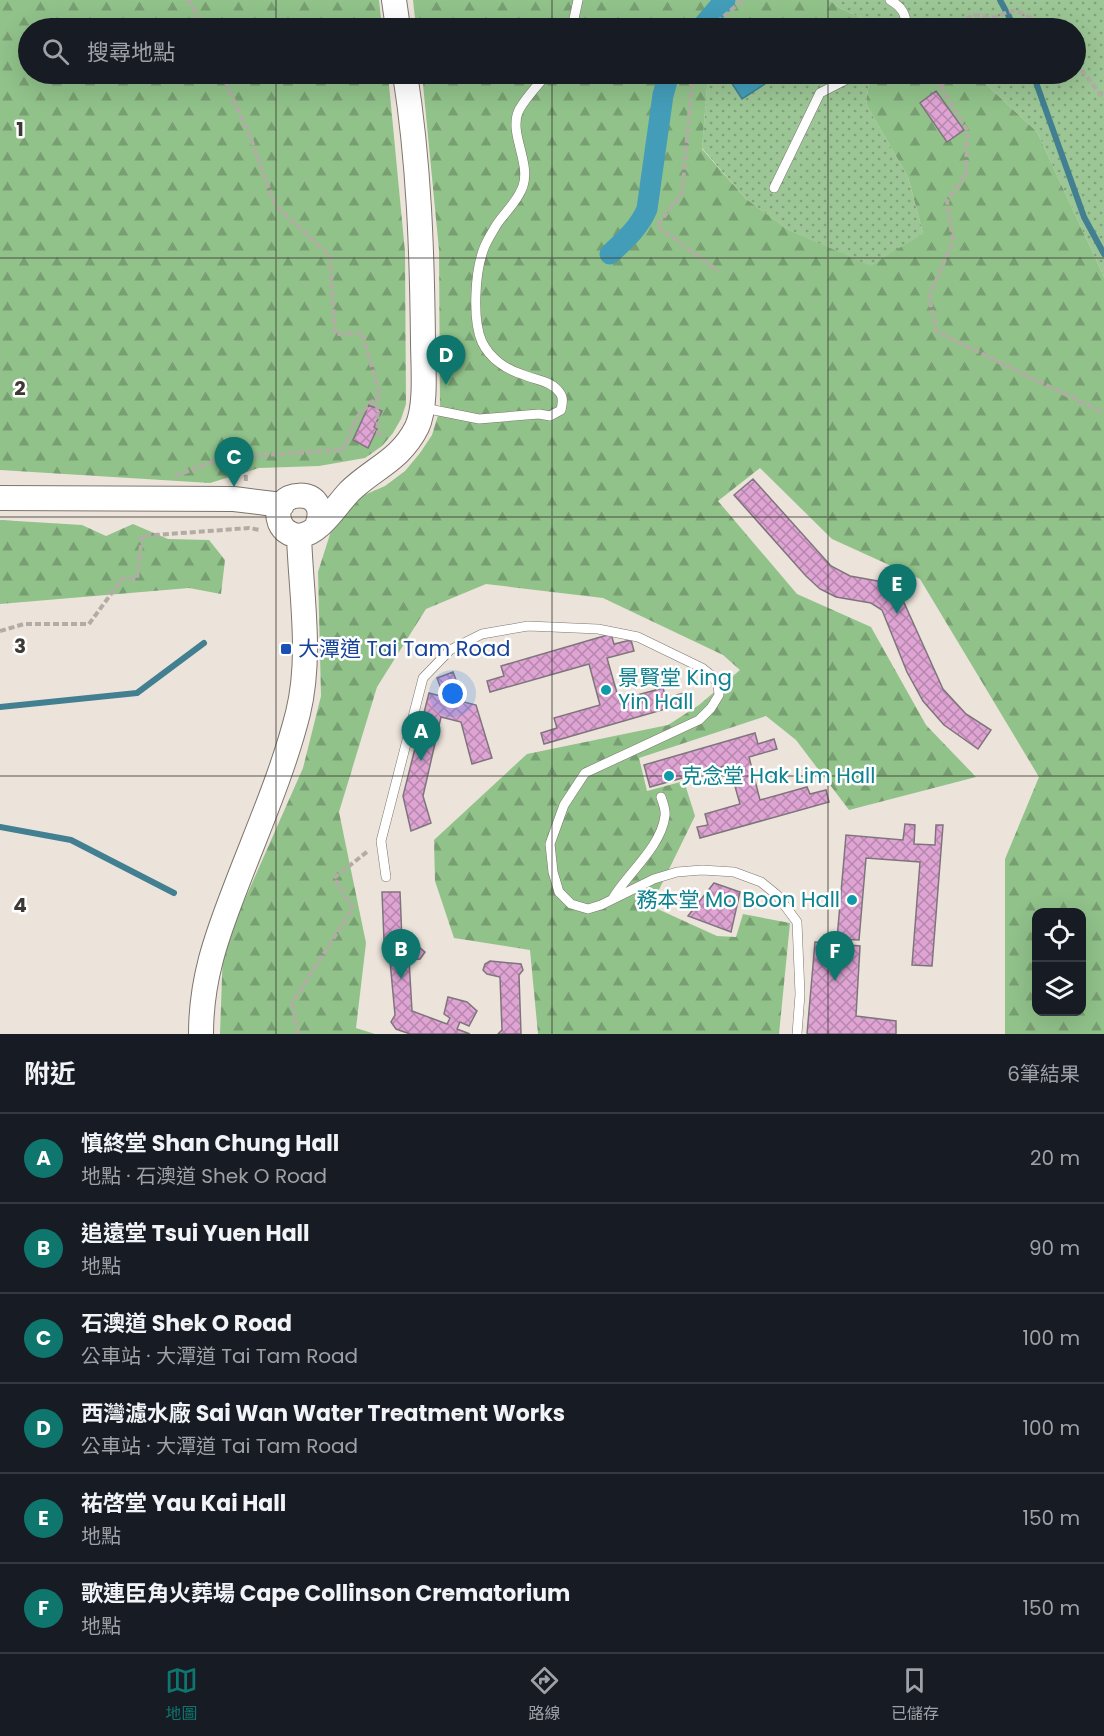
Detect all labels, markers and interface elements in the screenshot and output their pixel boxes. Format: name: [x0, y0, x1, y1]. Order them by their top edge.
search box: [18, 18, 1086, 84]
icon: search: [39, 35, 72, 68]
text: 搜尋地點: [87, 37, 175, 68]
text: 1: [16, 115, 24, 143]
pin: D: [426, 336, 466, 385]
text: 2: [14, 374, 26, 402]
pin: C: [214, 438, 254, 487]
pin: E: [878, 564, 916, 614]
text: 3: [14, 632, 26, 660]
place label: 大潭道 Tai Tam Road: [298, 634, 510, 663]
marker: 大潭道 Tai Tam Road: [279, 642, 293, 656]
place label: 景賢堂 King Yin Hall: [618, 663, 732, 716]
your location: [438, 679, 467, 708]
marker: 景賢堂 King Yin Hall: [599, 683, 613, 697]
pin: A: [402, 712, 440, 761]
place label: 克念堂 Hak Lim Hall: [681, 761, 875, 790]
marker: 克念堂 Hak Lim Hall: [662, 769, 676, 783]
place label: 務本堂 Mo Boon Hall: [636, 885, 840, 914]
text: 4: [13, 891, 27, 919]
marker: 務本堂 Mo Boon Hall: [845, 893, 859, 907]
map controls: [1032, 908, 1086, 1016]
button: locate: [1032, 908, 1086, 962]
pin: B: [382, 930, 420, 979]
pin: F: [816, 932, 854, 981]
button: layers: [1032, 962, 1086, 1016]
text: 附近: [24, 1056, 76, 1092]
text: 6筆結果: [1007, 1060, 1080, 1088]
text: 慎終堂 Shan Chung Hall: [81, 1128, 339, 1159]
text: A: [36, 1144, 51, 1172]
text: 20 m: [1030, 1144, 1080, 1172]
text: 地點 · 石澳道 Shek O Road: [81, 1162, 327, 1190]
text: 追遠堂 Tsui Yuen Hall: [81, 1218, 310, 1249]
text: B: [37, 1234, 50, 1262]
text: 90 m: [1029, 1234, 1080, 1262]
text: 地點: [81, 1252, 121, 1280]
text: 石澳道 Shek O Road: [81, 1308, 292, 1339]
text: C: [36, 1324, 51, 1352]
text: 100 m: [1023, 1324, 1080, 1352]
text: 公車站 · 大潭道 Tai Tam Road: [81, 1342, 358, 1370]
text: 西灣濾水廠 Sai Wan Water Treatment Works: [81, 1398, 565, 1429]
text: D: [36, 1414, 51, 1442]
text: 100 m: [1023, 1414, 1080, 1442]
text: 公車站 · 大潭道 Tai Tam Road: [81, 1432, 358, 1460]
text: 祐啓堂 Yau Kai Hall: [81, 1488, 286, 1519]
text: E: [38, 1504, 49, 1532]
text: 150 m: [1023, 1504, 1080, 1532]
text: 地點: [81, 1522, 121, 1550]
text: 歌連臣角火葬場 Cape Collinson Crematorium: [81, 1578, 570, 1609]
text: F: [38, 1594, 49, 1622]
text: 150 m: [1023, 1594, 1080, 1622]
text: 地點: [81, 1612, 121, 1640]
tab: 地圖: [165, 1664, 198, 1726]
tab: 路線: [528, 1664, 561, 1726]
tab: 已儲存: [891, 1664, 939, 1726]

